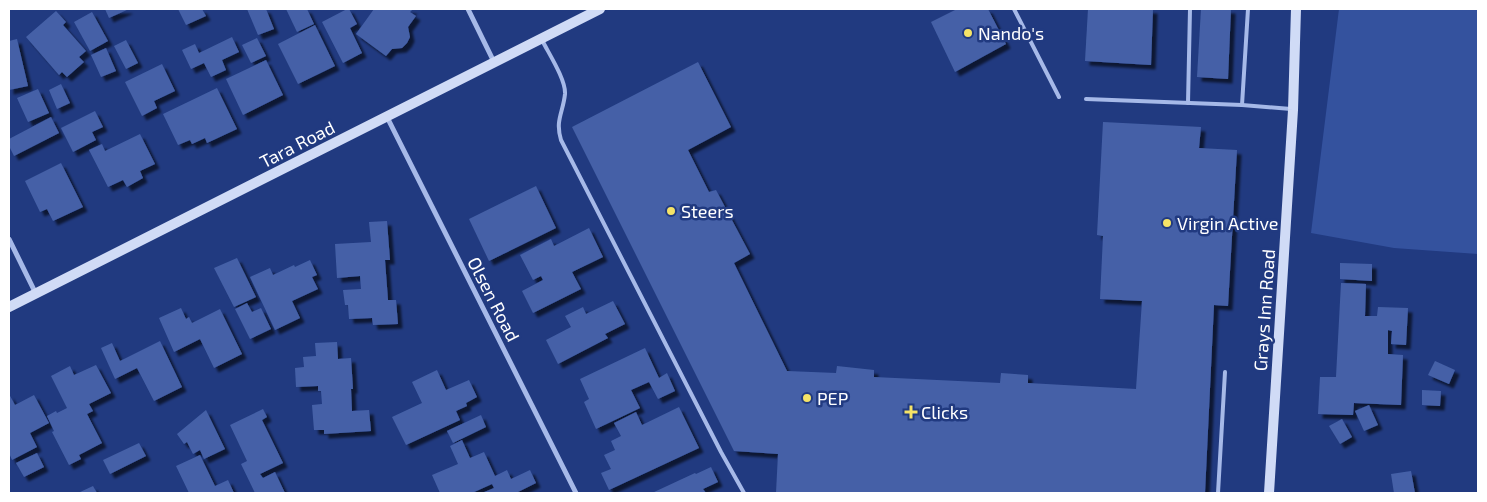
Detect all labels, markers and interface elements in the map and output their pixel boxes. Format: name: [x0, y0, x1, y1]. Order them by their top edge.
place label: Nando's: [978, 22, 1044, 44]
marker: Nando's: [962, 27, 974, 39]
street label: Tara Road: [256, 116, 338, 172]
place label: Steers: [681, 200, 734, 222]
marker: Steers: [665, 205, 677, 217]
place label: Virgin Active: [1177, 212, 1279, 234]
marker: Virgin Active: [1161, 217, 1173, 229]
street label: Grays Inn Road: [1249, 248, 1279, 372]
street label: Olsen Road: [463, 253, 525, 345]
place label: PEP: [817, 387, 848, 409]
marker: PEP: [801, 392, 813, 404]
place label: Clicks: [921, 401, 968, 423]
marker: Clicks: [905, 406, 917, 418]

